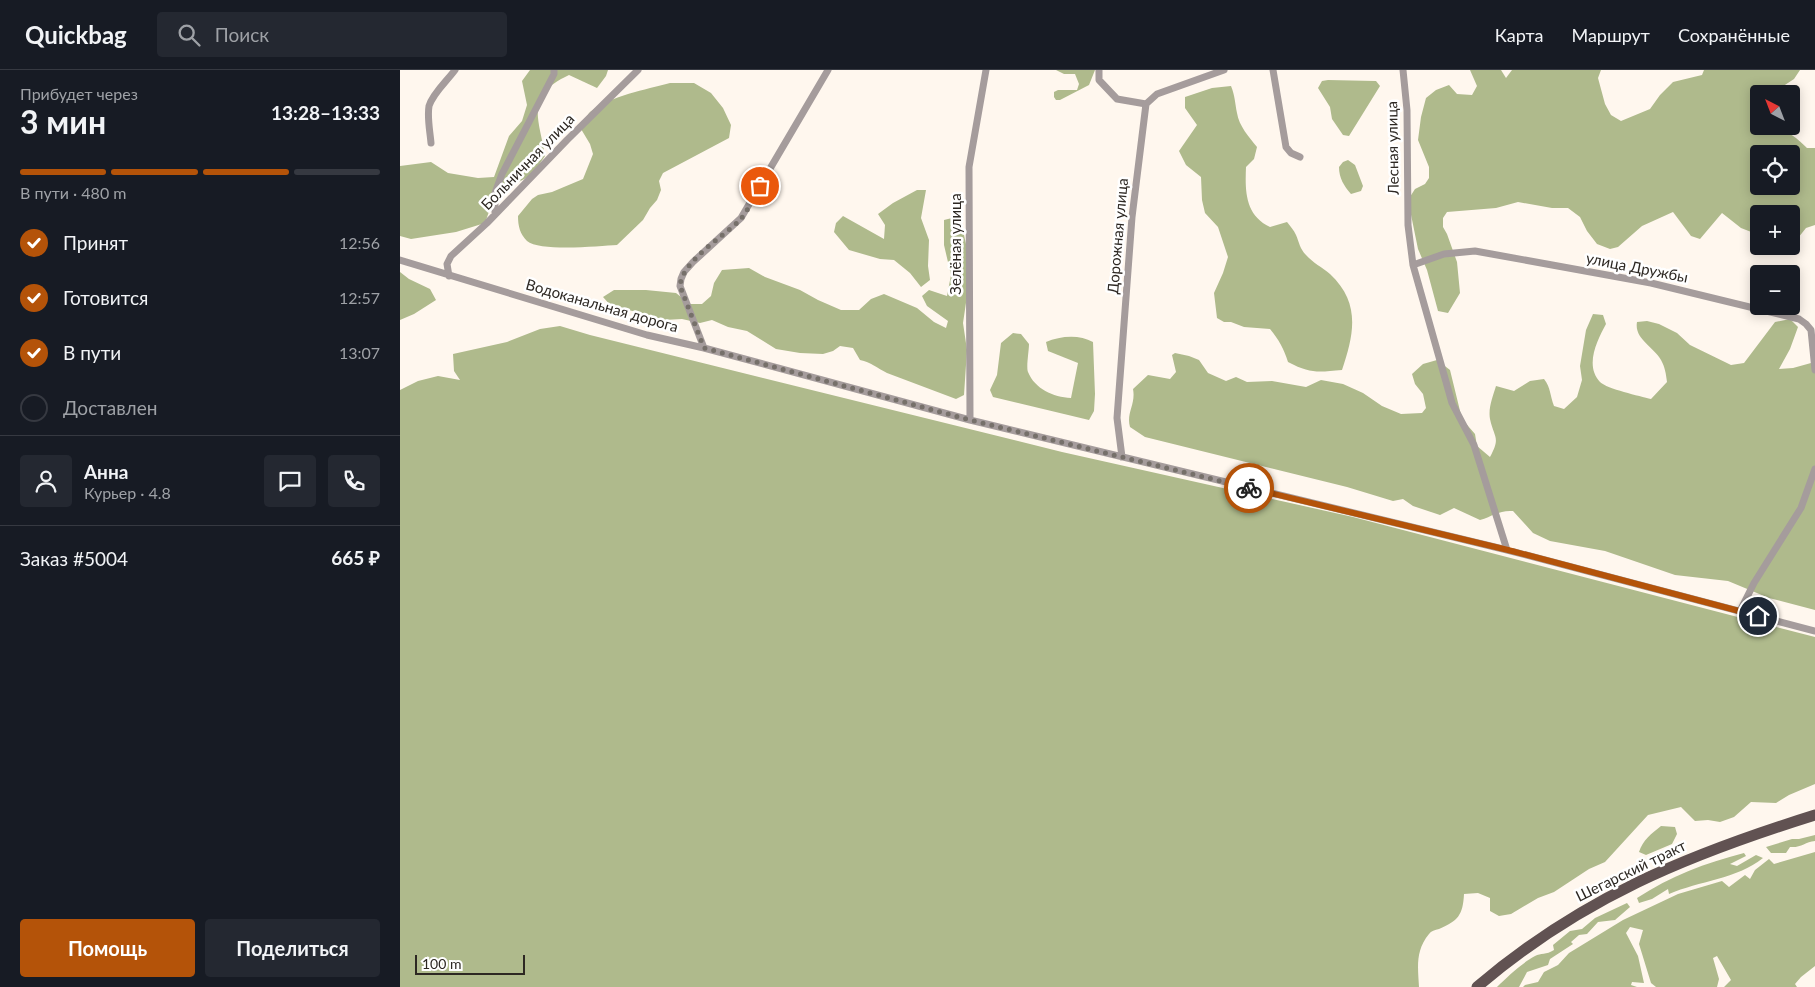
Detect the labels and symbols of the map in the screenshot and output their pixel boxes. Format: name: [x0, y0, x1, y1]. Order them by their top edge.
north arrow: [1750, 85, 1800, 135]
street label: Лесная улица: [1382, 101, 1402, 196]
street label: Больничная улица: [477, 110, 578, 213]
pin: [739, 165, 781, 207]
street label: Дорожная улица: [1103, 177, 1131, 295]
street label: Зелёная улица: [946, 193, 964, 295]
street label: улица Дружбы: [1585, 248, 1690, 286]
street label: Водоканальная дорога: [524, 275, 681, 335]
courier: [1224, 463, 1274, 513]
pin: [1737, 595, 1779, 637]
street label: Шегарский тракт: [1572, 835, 1689, 905]
scale bar: [415, 952, 525, 975]

